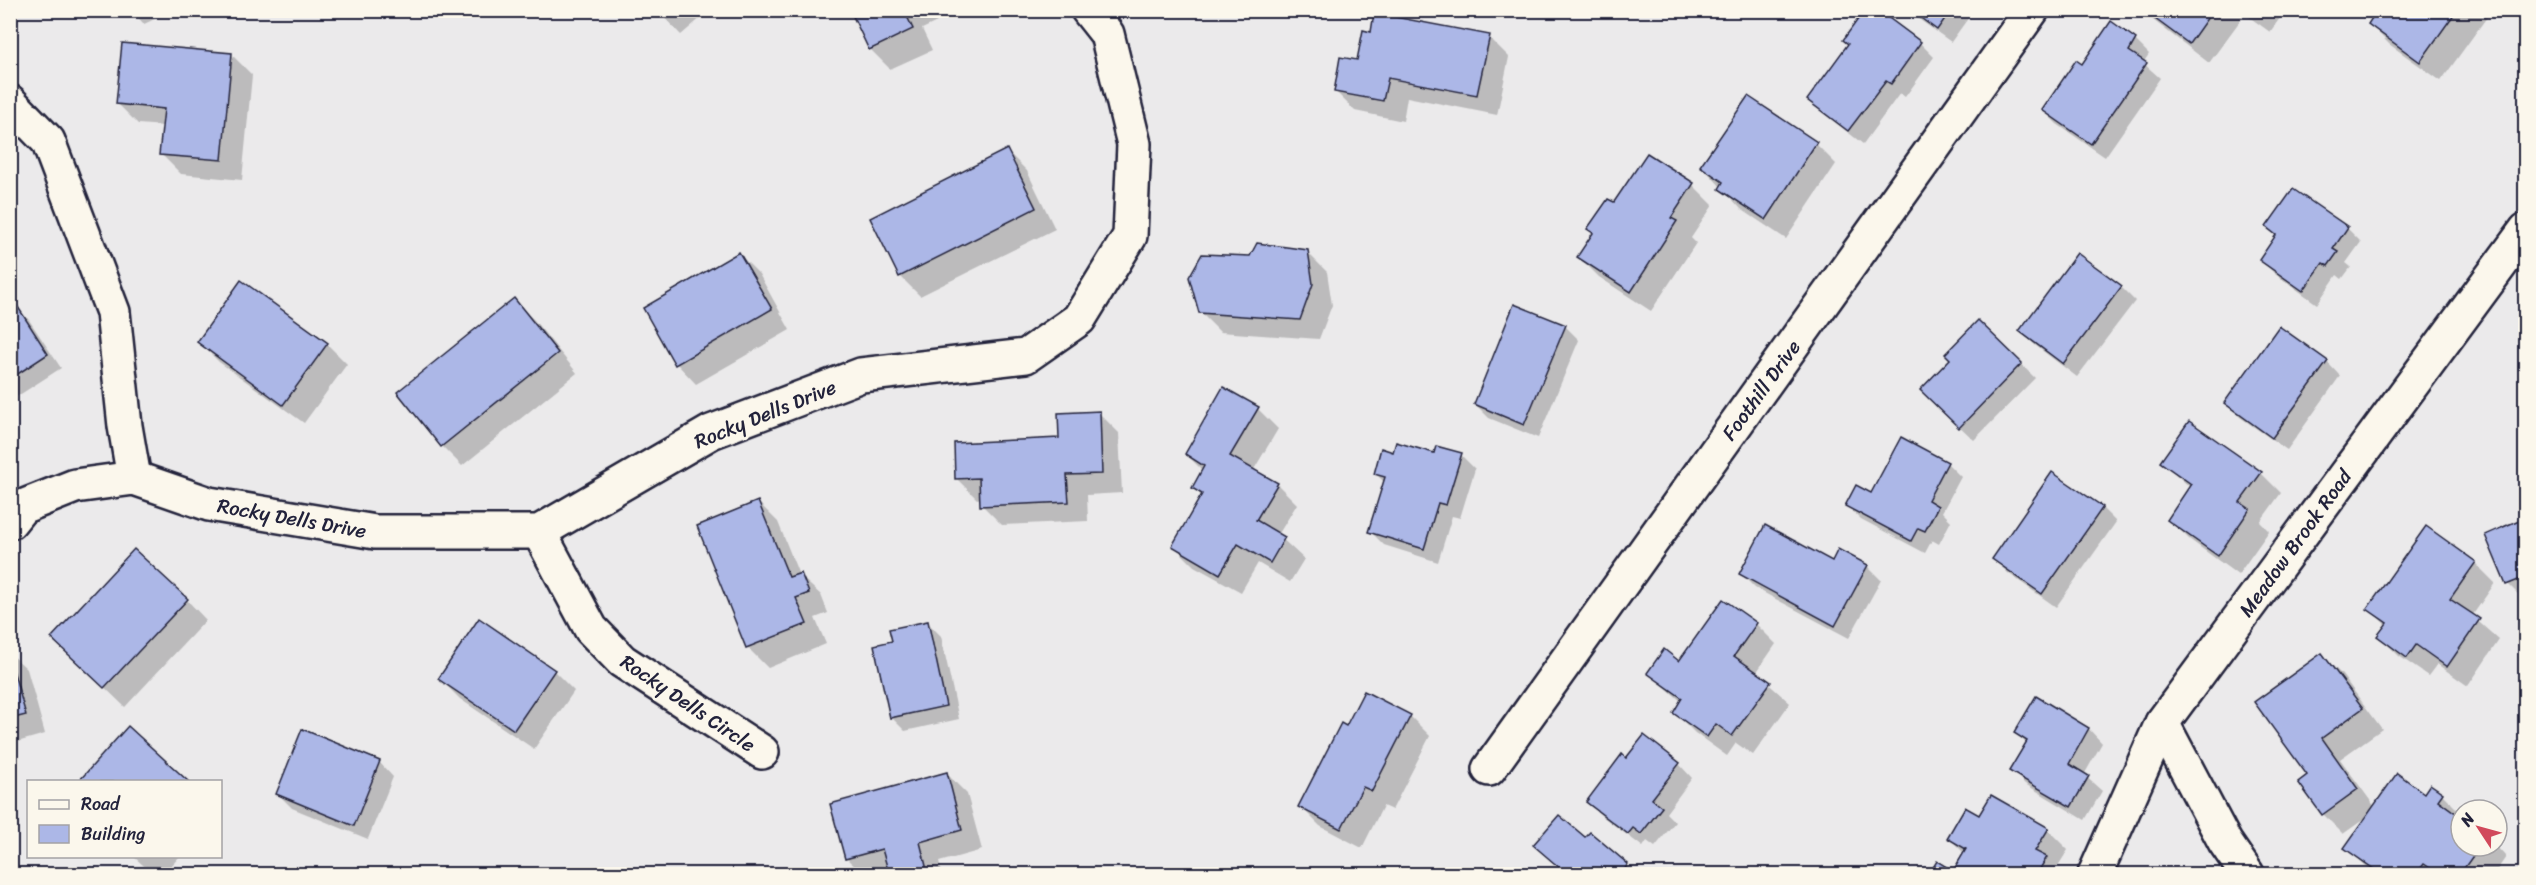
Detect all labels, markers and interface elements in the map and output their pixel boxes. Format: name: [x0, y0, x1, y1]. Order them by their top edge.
street label: Foothill Drive: [1713, 332, 1810, 448]
street label: Rocky Dells Drive: [689, 370, 842, 459]
street label: Meadow Brook Road: [2230, 461, 2362, 625]
street label: Rocky Dells Drive: [215, 488, 369, 549]
street label: Rocky Dells Circle: [613, 645, 763, 762]
legend: [27, 780, 222, 858]
text: Road: [81, 788, 121, 820]
north arrow: [2449, 798, 2509, 858]
text: N: [2452, 806, 2483, 833]
text: Building: [81, 818, 145, 850]

